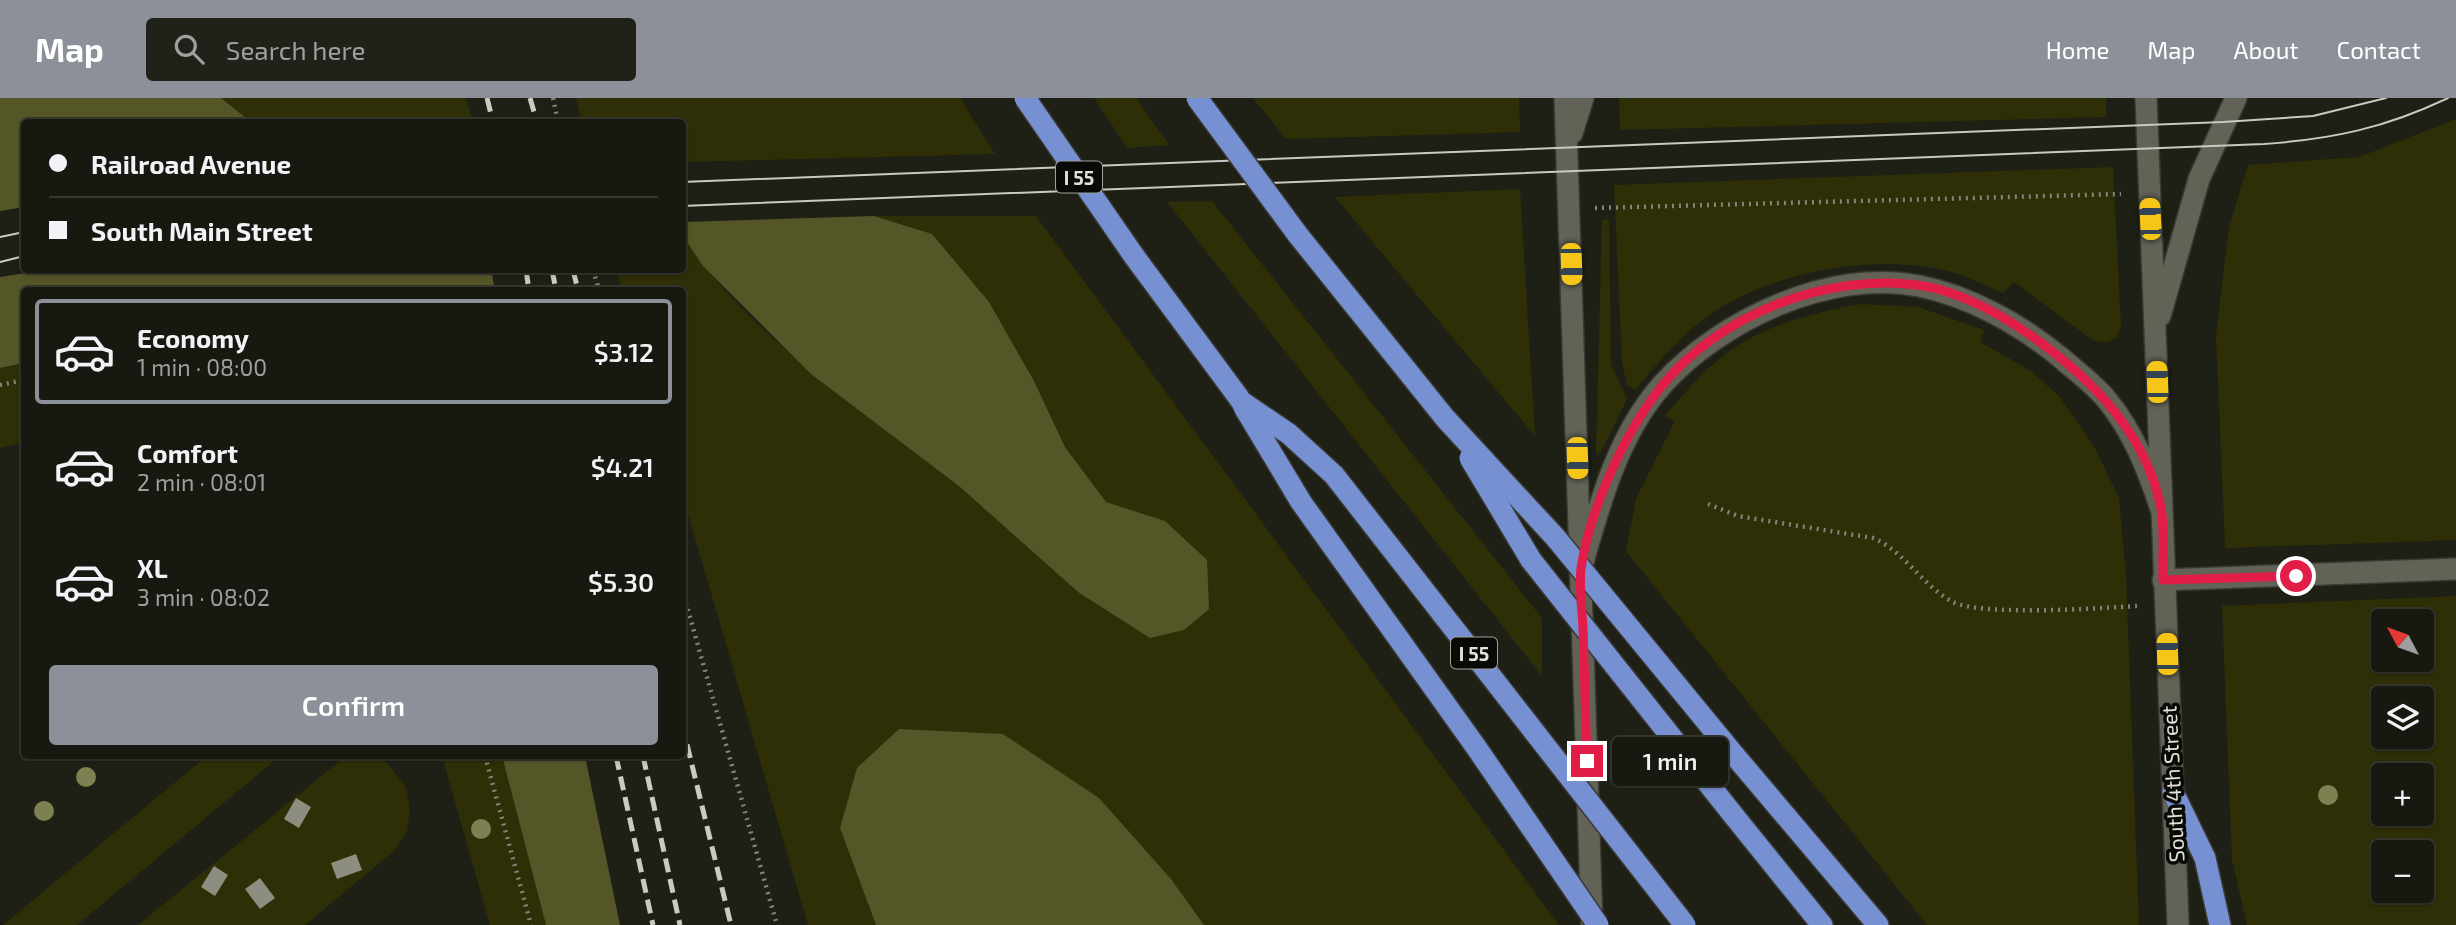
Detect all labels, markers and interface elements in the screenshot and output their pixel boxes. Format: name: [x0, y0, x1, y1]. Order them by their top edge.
search box: [146, 18, 636, 81]
text: Map: [35, 29, 104, 69]
icon: search: [170, 30, 208, 68]
text: Search here: [226, 34, 365, 65]
text: Home: [2046, 35, 2109, 64]
text: Map: [2147, 35, 2195, 64]
text: About: [2233, 35, 2299, 64]
text: Contact: [2337, 35, 2421, 64]
text: Railroad Avenue: [91, 148, 291, 179]
road number: I 55: [1056, 162, 1102, 192]
car: [2139, 197, 2162, 241]
text: South Main Street: [91, 215, 313, 246]
car: [1560, 243, 1583, 285]
icon: car: [53, 320, 116, 383]
text: Economy: [137, 322, 249, 353]
text: $3.12: [594, 336, 654, 367]
text: 1 min · 08:00: [137, 353, 267, 381]
car: [2146, 361, 2169, 403]
icon: car: [53, 435, 116, 498]
text: Comfort: [137, 437, 238, 468]
car: [1566, 437, 1589, 479]
text: $4.21: [591, 451, 654, 482]
text: 2 min · 08:01: [137, 468, 266, 496]
icon: car: [53, 550, 116, 613]
text: XL: [137, 552, 168, 583]
route start: [2280, 560, 2312, 592]
text: $5.30: [588, 566, 654, 597]
text: 3 min · 08:02: [137, 583, 270, 611]
north arrow: [2371, 609, 2434, 672]
map controls: [2371, 609, 2434, 903]
car: [2156, 633, 2179, 675]
road number: I 55: [1451, 638, 1497, 668]
button: Confirm: [49, 665, 658, 745]
button: layers: [2371, 686, 2434, 749]
street label: South 4th Street: [2155, 705, 2189, 863]
callout: 1 min: [1612, 736, 1727, 786]
route end: [1571, 745, 1603, 777]
text: 1 min: [1643, 747, 1697, 775]
button: +: [2371, 763, 2434, 826]
button: −: [2371, 840, 2434, 903]

